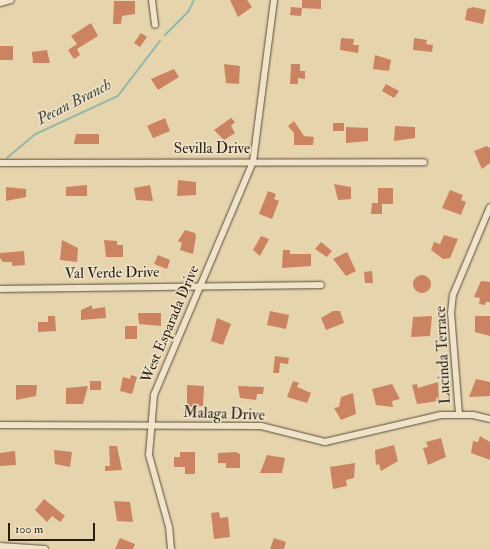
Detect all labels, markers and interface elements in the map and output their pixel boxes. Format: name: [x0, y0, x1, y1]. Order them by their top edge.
water label: Pecan Branch: [33, 75, 115, 129]
street label: Sevilla Drive: [174, 140, 250, 158]
street label: Val Verde Drive: [64, 263, 160, 283]
street label: West Esparada Drive: [137, 263, 203, 385]
street label: Lucinda Terrace: [431, 305, 455, 405]
street label: Malaga Drive: [183, 404, 265, 424]
scale bar: [10, 515, 97, 541]
text: 100 m: [15, 522, 43, 537]

